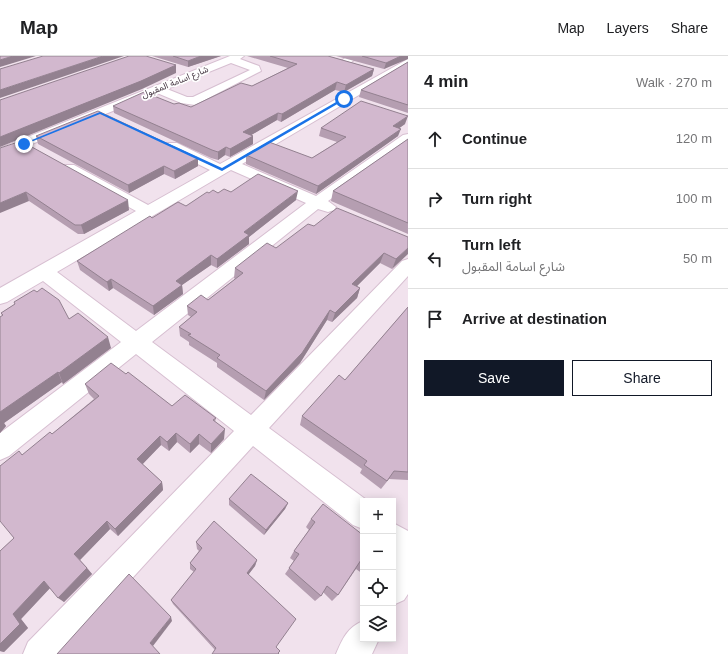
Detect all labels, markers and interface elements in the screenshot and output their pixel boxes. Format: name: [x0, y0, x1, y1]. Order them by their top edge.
text: Map: [20, 17, 58, 38]
text: Map: [557, 20, 585, 36]
text: Layers: [607, 20, 649, 36]
text: Share: [671, 20, 708, 36]
street label: شارع اسامة المقبول: [140, 64, 211, 102]
text: 4 min: [424, 72, 468, 91]
text: Walk · 270 m: [636, 75, 712, 90]
route start: [335, 90, 353, 108]
icon: ahead: [424, 128, 446, 150]
text: Continue: [462, 130, 527, 147]
text: 120 m: [676, 131, 712, 146]
route end: [15, 135, 33, 153]
icon: right: [424, 188, 446, 210]
text: Turn right: [462, 190, 532, 207]
text: 100 m: [676, 191, 712, 206]
text: Turn left: [462, 236, 521, 253]
icon: left: [424, 248, 446, 270]
text: 50 m: [683, 251, 712, 266]
text: شارع اسامة المقبول: [462, 259, 565, 274]
icon: arrive: [424, 308, 446, 330]
text: Arrive at destination: [462, 310, 607, 327]
button: Save: [424, 360, 564, 396]
button: Share: [572, 360, 712, 396]
map controls: [360, 498, 396, 642]
button: +: [360, 498, 396, 534]
button: −: [360, 534, 396, 570]
button: locate: [360, 570, 396, 606]
button: layers: [360, 606, 396, 642]

